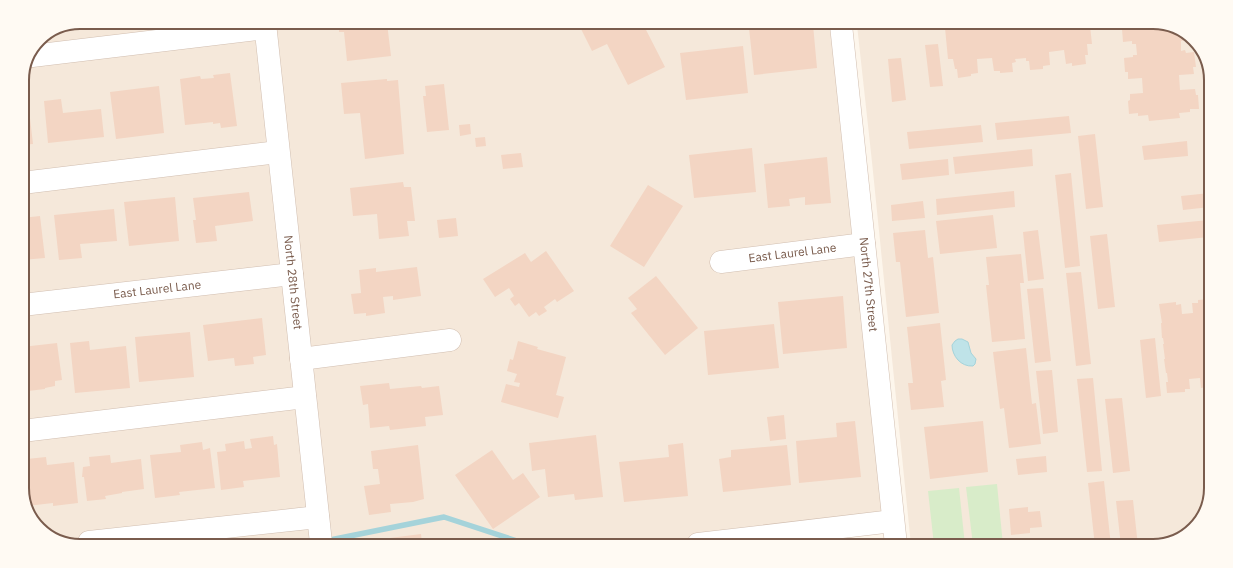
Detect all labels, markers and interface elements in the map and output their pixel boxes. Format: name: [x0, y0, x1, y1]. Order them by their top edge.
street label: North 28th Street: [281, 235, 306, 330]
street label: North 27th Street: [857, 237, 881, 332]
street label: East Laurel Lane: [748, 239, 838, 265]
street label: East Laurel Lane: [112, 276, 202, 301]

